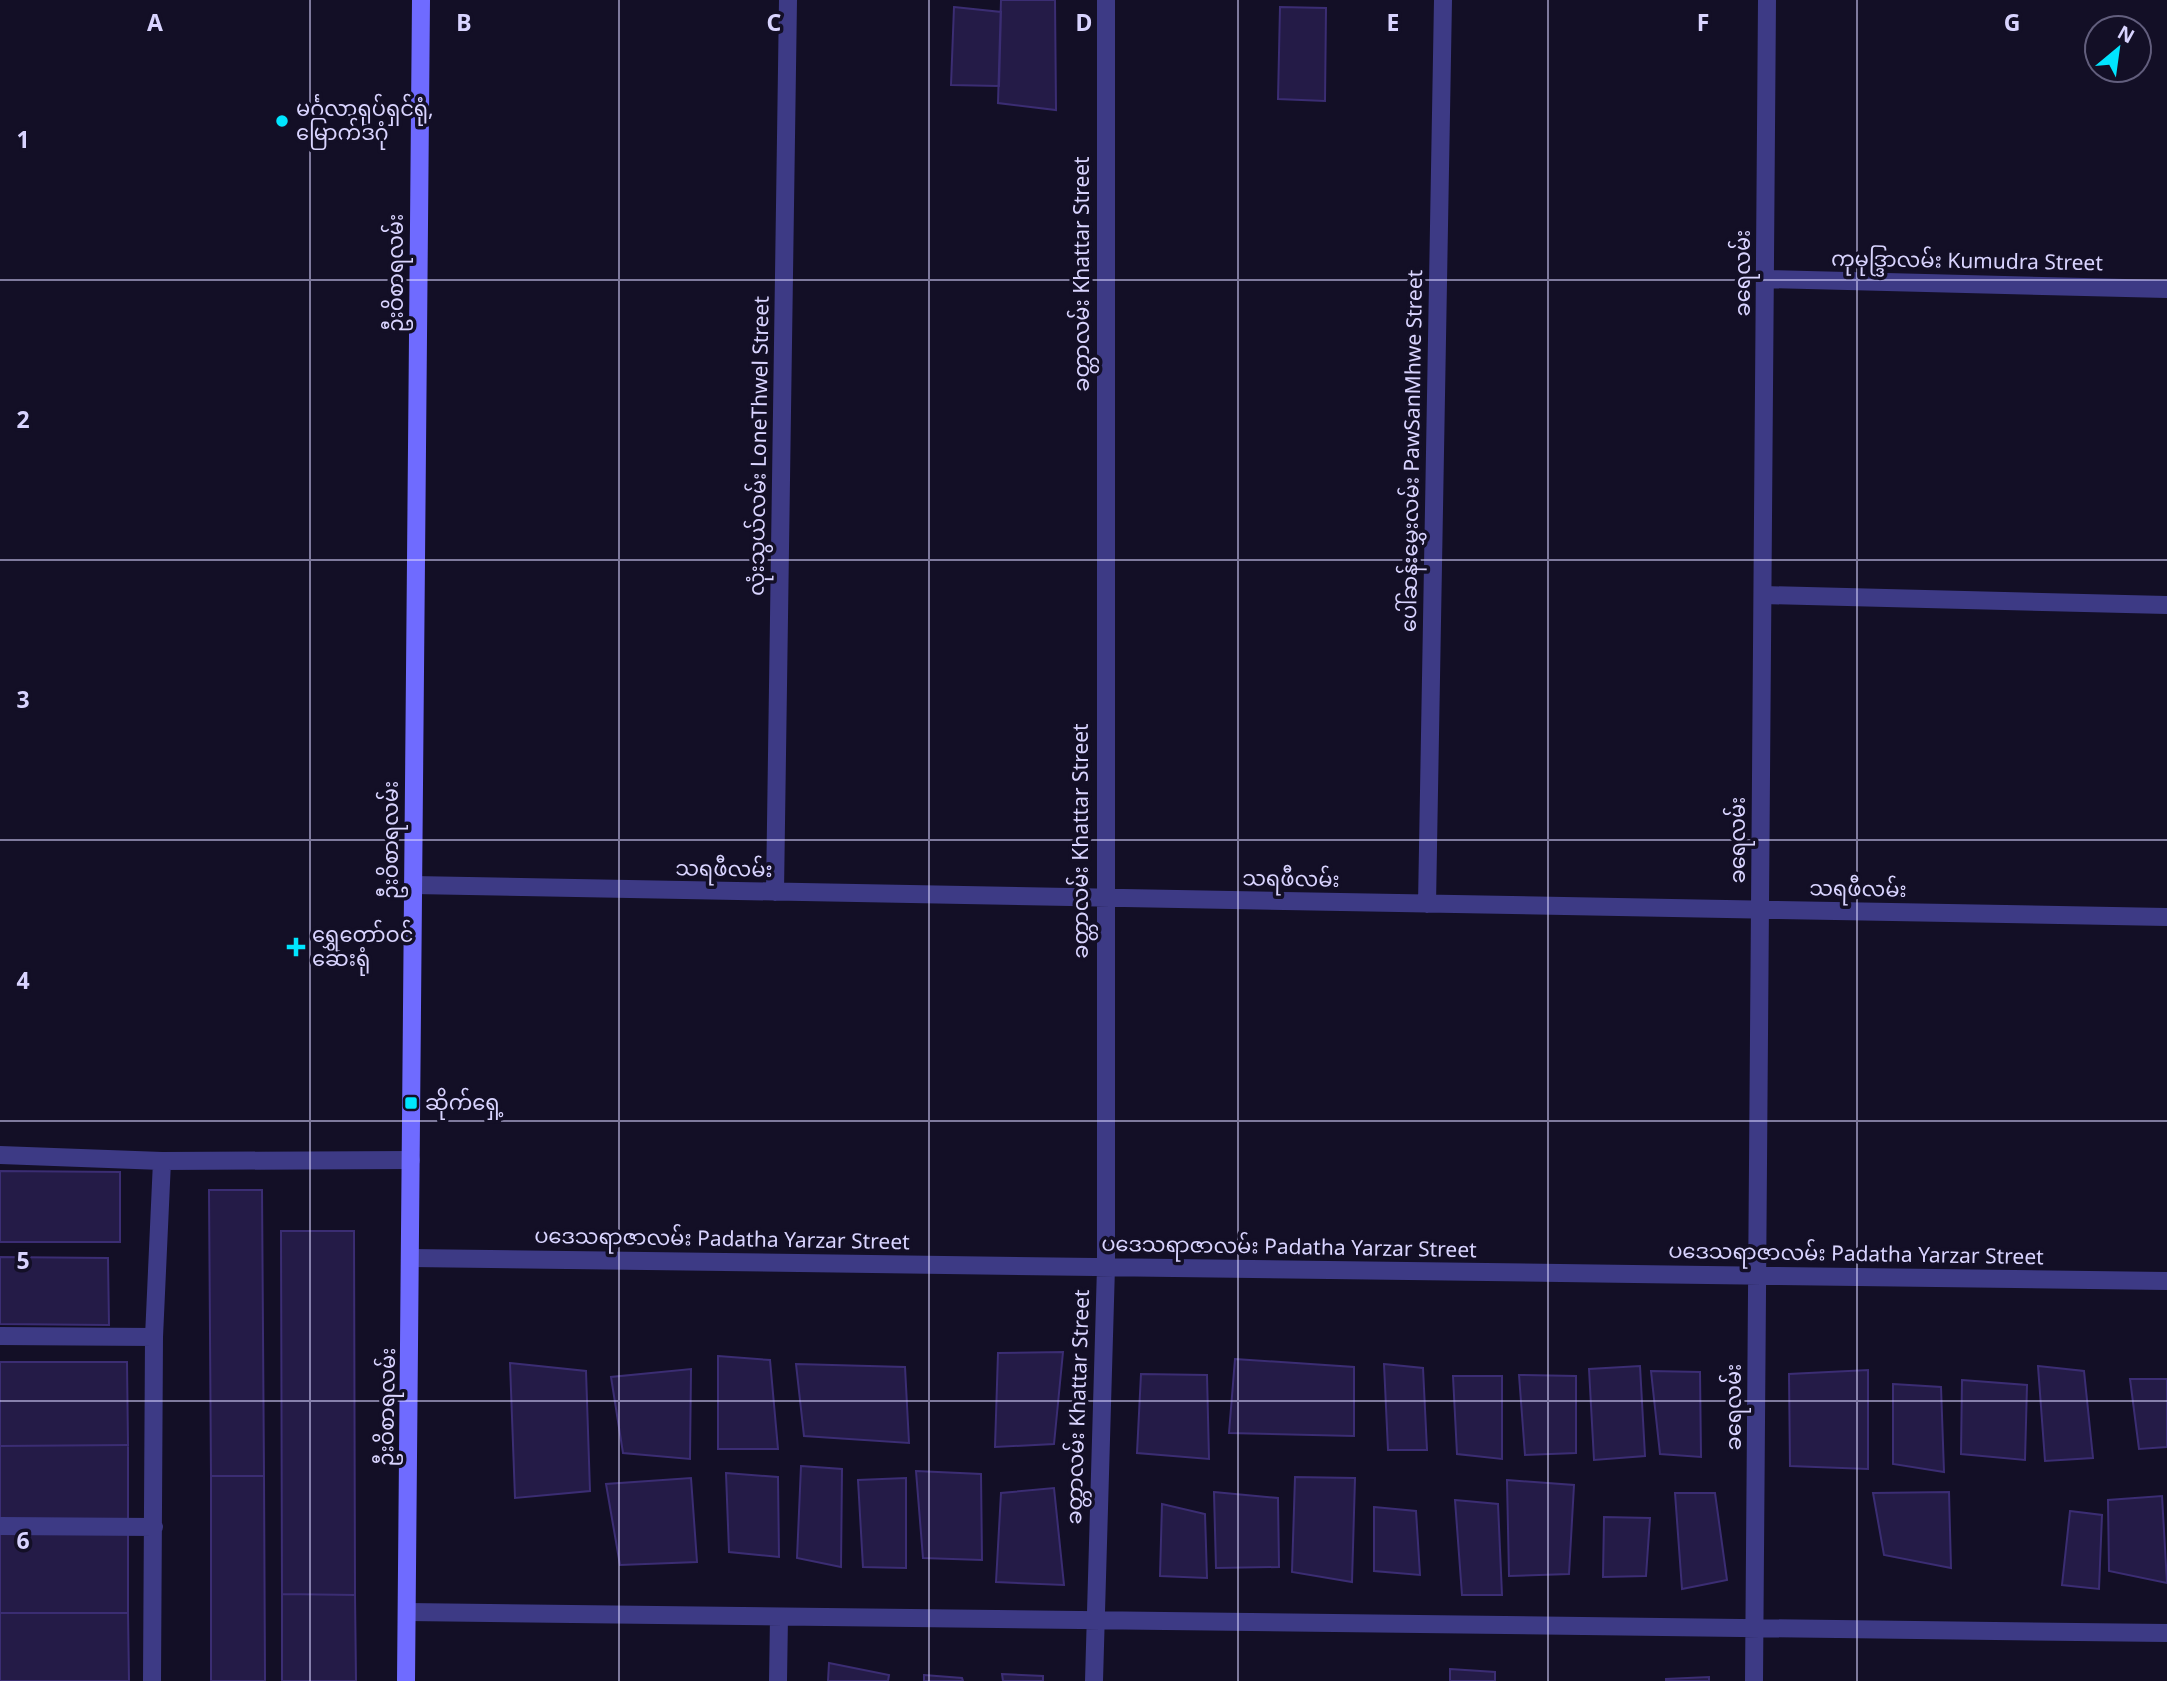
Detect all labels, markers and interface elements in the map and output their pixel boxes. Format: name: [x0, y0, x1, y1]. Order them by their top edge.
text: A: [147, 6, 163, 38]
text: B: [456, 6, 472, 38]
text: C: [767, 6, 782, 38]
text: D: [1076, 6, 1092, 38]
text: E: [1387, 6, 1399, 38]
text: F: [1697, 6, 1709, 38]
text: G: [2004, 6, 2020, 38]
north arrow: [2083, 14, 2153, 84]
text: N: [2113, 19, 2139, 49]
place label: မင်္ဂလာရုပ်ရှင်ရုံ, မြောက်ဒဂုံ: [296, 93, 434, 150]
marker: မင်္ဂလာရုပ်ရှင်ရုံ, မြောက်ဒဂုံ: [274, 113, 290, 129]
text: 1: [16, 123, 30, 155]
street label: ခတ္တာလမ်း Khattar Street: [1066, 156, 1099, 392]
street label: ဦးဝိစာရလမ်း: [380, 214, 413, 332]
street label: ခရေလမ်း: [1727, 230, 1760, 316]
street label: ကုမုဒ္ဒြာလမ်း Kumudra Street: [1831, 243, 2104, 281]
street label: ပေါ်ဆန်းမွှေးလမ်း PawSanMhwe Street: [1393, 269, 1432, 632]
street label: လုံးသွယ်လမ်း LoneThwel Street: [740, 295, 779, 596]
text: 2: [16, 403, 30, 435]
text: 3: [16, 683, 30, 715]
street label: ခတ္တာလမ်း Khattar Street: [1065, 723, 1098, 959]
street label: ဦးဝိစာရလမ်း: [375, 781, 408, 899]
street label: ခရေလမ်း: [1722, 797, 1755, 883]
street label: သရဖီလမ်း: [675, 852, 773, 887]
street label: သရဖီလမ်း: [1242, 862, 1340, 897]
street label: သရဖီလမ်း: [1809, 872, 1907, 907]
place label: ရွှေတော်ဝင် ဆေးရုံ: [312, 919, 413, 976]
marker: ရွှေတော်ဝင် ဆေးရုံ: [286, 937, 306, 957]
text: 4: [16, 964, 30, 996]
place label: ဆိုက်ရှေ့: [425, 1087, 504, 1120]
marker: ဆိုက်ရှေ့: [403, 1095, 419, 1111]
street label: ပဒေသရာဇာလမ်း Padatha Yarzar Street: [534, 1220, 910, 1259]
street label: ပဒေသရာဇာလမ်း Padatha Yarzar Street: [1101, 1228, 1477, 1267]
street label: ပဒေသရာဇာလမ်း Padatha Yarzar Street: [1668, 1235, 2044, 1274]
text: 5: [16, 1244, 30, 1276]
street label: ခတ္တာလမ်း Khattar Street: [1058, 1288, 1099, 1525]
street label: ဦးဝိစာရလမ်း: [370, 1347, 405, 1467]
street label: ခရေလမ်း: [1718, 1364, 1751, 1450]
text: 6: [16, 1524, 30, 1556]

